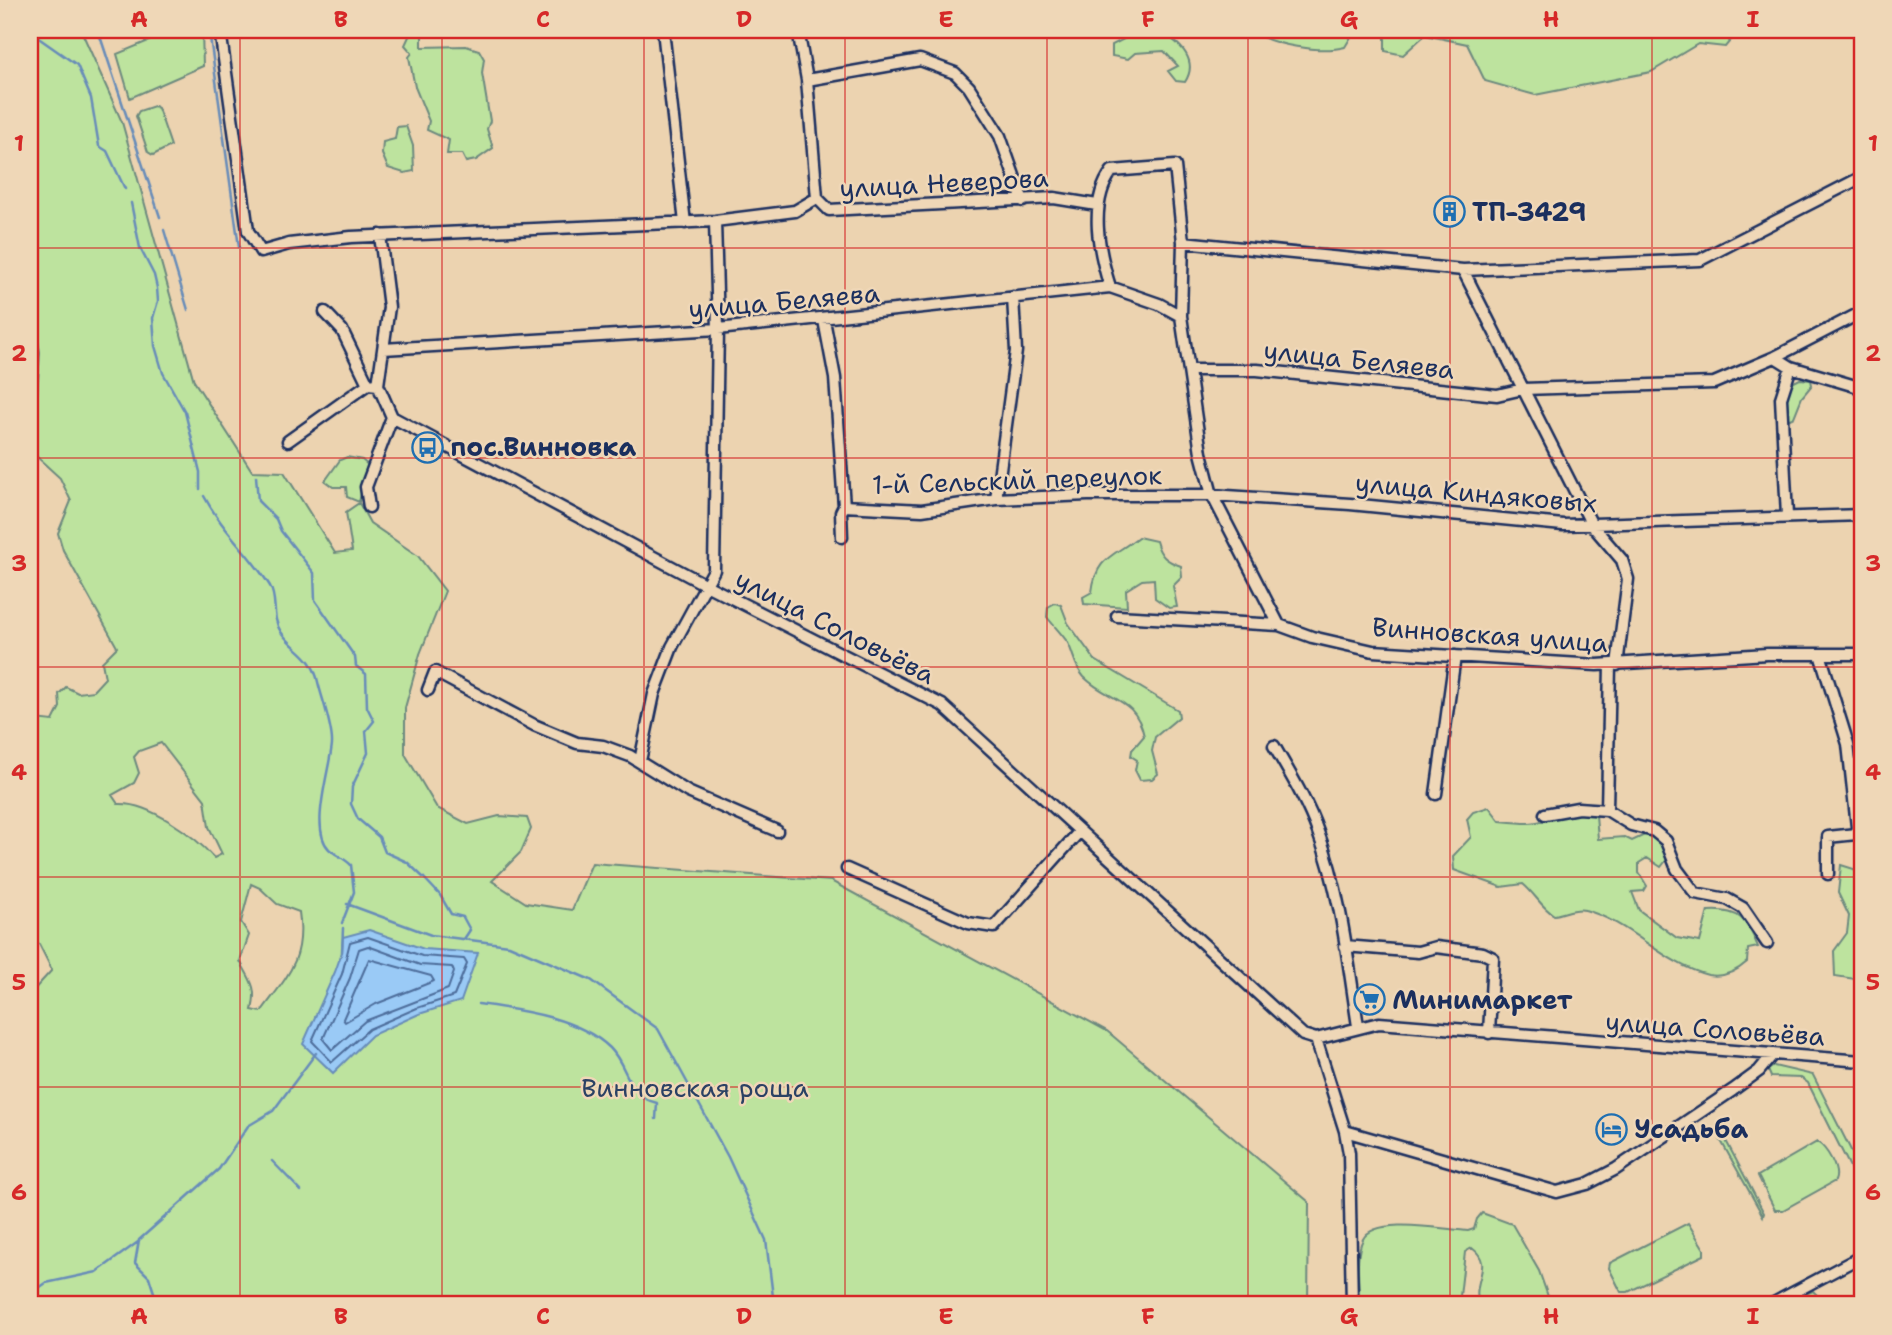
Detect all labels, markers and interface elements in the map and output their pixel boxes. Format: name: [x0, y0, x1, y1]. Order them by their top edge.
text: A: [130, 4, 148, 34]
text: B: [334, 4, 348, 34]
text: C: [536, 4, 550, 34]
text: D: [736, 4, 752, 34]
text: E: [938, 4, 954, 34]
text: F: [1141, 4, 1155, 34]
text: G: [1340, 4, 1359, 34]
text: H: [1543, 4, 1559, 34]
text: I: [1747, 4, 1760, 34]
text: 1: [14, 128, 24, 158]
text: 1: [1868, 128, 1878, 158]
street label: улица Неверова: [839, 160, 1049, 205]
place label: ТП-3429: [1472, 194, 1586, 229]
building icon: ТП-3429: [1432, 195, 1466, 229]
street label: улица Беляева: [687, 275, 881, 326]
street label: улица Беляева: [1262, 332, 1456, 387]
text: 2: [11, 338, 27, 368]
text: 2: [1865, 338, 1881, 368]
place label: пос.Винновка: [450, 429, 637, 464]
bus stop icon: пос.Винновка: [410, 430, 444, 464]
street label: 1-й Сельский переулок: [871, 457, 1163, 502]
street label: улица Киндяковых: [1354, 465, 1598, 520]
text: 3: [11, 548, 27, 578]
text: 3: [1865, 548, 1881, 578]
street label: улица Соловьёва: [729, 561, 941, 692]
street label: Винновская улица: [1371, 609, 1609, 660]
text: 4: [11, 757, 27, 787]
text: 4: [1865, 757, 1881, 787]
text: 5: [12, 967, 26, 997]
text: 5: [1866, 967, 1880, 997]
place label: Минимаркет: [1392, 982, 1573, 1017]
supermarket icon: Минимаркет: [1352, 983, 1386, 1017]
street label: улица Соловьёва: [1604, 1003, 1826, 1054]
park label: Винновская роща: [581, 1070, 809, 1105]
place label: Усадьба: [1634, 1111, 1748, 1146]
hotel icon: Усадьба: [1594, 1112, 1628, 1146]
text: 6: [11, 1177, 27, 1207]
text: 6: [1865, 1177, 1881, 1207]
text: A: [130, 1301, 148, 1331]
text: B: [334, 1301, 348, 1331]
text: C: [536, 1301, 550, 1331]
text: D: [736, 1301, 752, 1331]
text: E: [938, 1301, 954, 1331]
text: F: [1141, 1301, 1155, 1331]
text: G: [1340, 1301, 1359, 1331]
text: H: [1543, 1301, 1559, 1331]
text: I: [1747, 1301, 1760, 1331]

